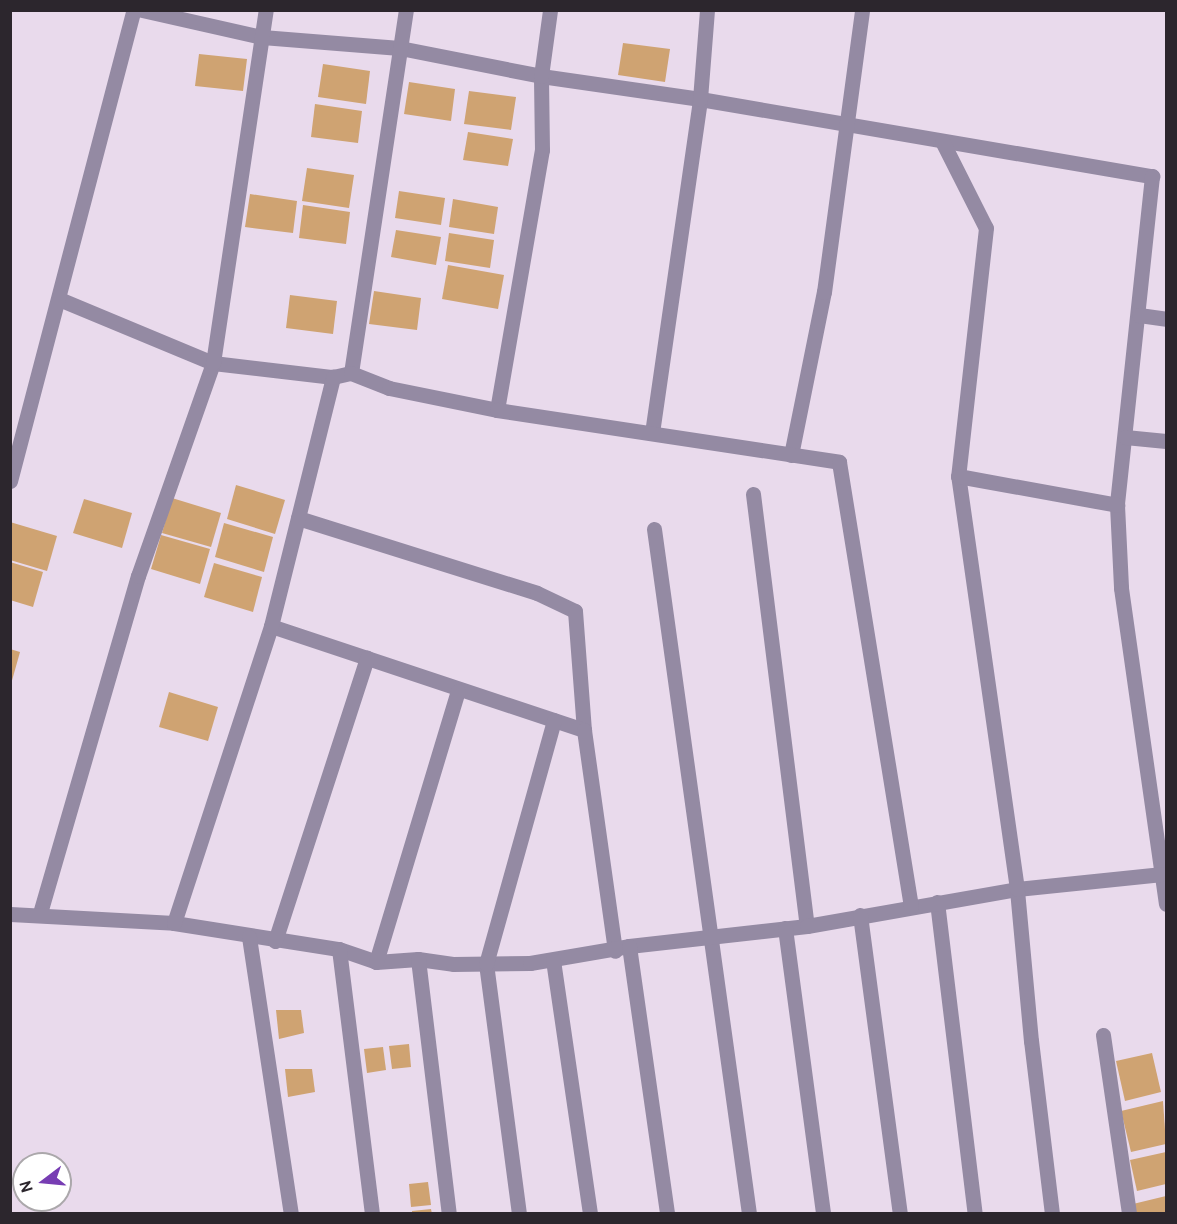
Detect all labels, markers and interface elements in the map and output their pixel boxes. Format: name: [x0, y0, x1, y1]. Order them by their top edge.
north arrow: [12, 1152, 72, 1212]
text: N: [15, 1178, 37, 1195]

